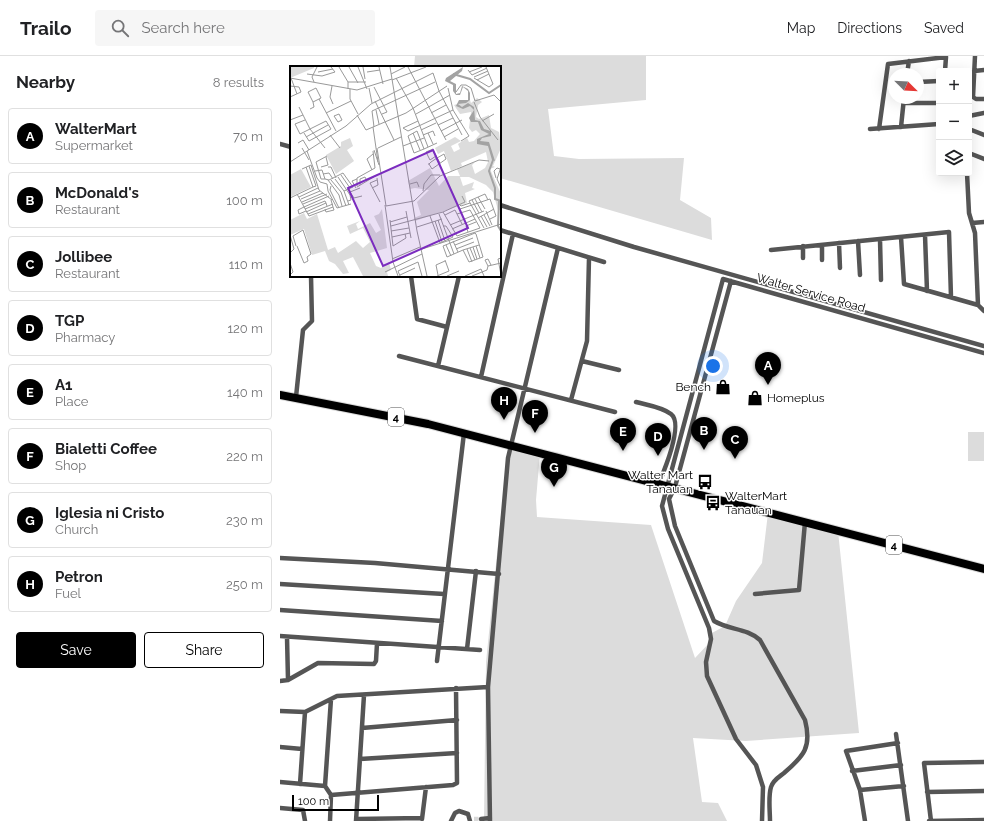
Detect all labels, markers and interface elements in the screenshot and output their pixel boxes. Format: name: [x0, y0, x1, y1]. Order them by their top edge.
search box: [95, 10, 375, 46]
text: Trailo: [20, 17, 71, 39]
icon: search: [109, 17, 131, 39]
text: Search here: [141, 19, 225, 37]
text: Map: [787, 20, 815, 36]
text: Directions: [837, 20, 902, 36]
text: Saved: [924, 20, 964, 36]
inset map: [290, 66, 501, 277]
north arrow: [888, 68, 924, 104]
map controls: [936, 68, 972, 176]
button: +: [936, 68, 972, 104]
text: Nearby: [16, 72, 75, 92]
text: 8 results: [213, 75, 264, 90]
button: −: [936, 104, 972, 140]
text: WalterMart: [55, 120, 137, 138]
text: A: [26, 129, 34, 144]
text: 70 m: [233, 129, 263, 144]
text: Supermarket: [55, 138, 133, 153]
button: layers: [936, 140, 972, 176]
text: McDonald's: [55, 184, 139, 202]
text: B: [26, 193, 34, 208]
text: 100 m: [226, 193, 263, 208]
text: Restaurant: [55, 202, 120, 217]
text: Jollibee: [55, 248, 112, 266]
text: C: [26, 257, 34, 272]
text: 110 m: [229, 257, 263, 272]
text: Restaurant: [55, 266, 120, 281]
street label: Walter Service Road: [755, 271, 867, 315]
text: TGP: [55, 312, 84, 330]
text: D: [25, 321, 35, 336]
text: 120 m: [227, 321, 263, 336]
text: Pharmacy: [55, 330, 115, 345]
pin: A: [755, 352, 781, 385]
your location: [703, 356, 723, 376]
text: A1: [55, 376, 73, 394]
shop icon: Bench: [714, 378, 732, 396]
place label: Bench: [675, 380, 711, 394]
text: E: [26, 385, 34, 400]
text: 140 m: [227, 385, 263, 400]
pin: H: [491, 387, 517, 420]
shop icon: Homeplus: [746, 389, 764, 407]
place label: Homeplus: [767, 391, 825, 405]
text: Place: [55, 394, 88, 409]
pin: F: [522, 400, 548, 433]
road number: 4: [388, 408, 404, 426]
pin: B: [691, 417, 717, 450]
pin: E: [610, 418, 636, 451]
pin: D: [645, 423, 671, 456]
pin: C: [722, 426, 748, 459]
text: Bialetti Coffee: [55, 440, 157, 458]
text: F: [26, 449, 34, 464]
text: 220 m: [226, 449, 263, 464]
pin: G: [541, 454, 567, 487]
text: Shop: [55, 458, 86, 473]
place label: Walter Mart Tanauan: [628, 468, 693, 496]
bus stop icon: Walter Mart Tanauan: [696, 473, 714, 491]
place label: WalterMart Tanauan: [725, 489, 787, 517]
bus stop icon: WalterMart Tanauan: [704, 494, 722, 512]
text: Iglesia ni Cristo: [55, 504, 164, 522]
text: G: [25, 513, 35, 528]
text: 230 m: [226, 513, 263, 528]
text: Church: [55, 522, 98, 537]
road number: 4: [886, 536, 902, 554]
text: Petron: [55, 568, 103, 586]
text: H: [25, 577, 35, 592]
text: 250 m: [226, 577, 263, 592]
text: Fuel: [55, 586, 81, 601]
button: Save: [16, 632, 136, 668]
button: Share: [144, 632, 264, 668]
scale bar: [292, 793, 379, 812]
text: 100 m: [298, 795, 329, 808]

